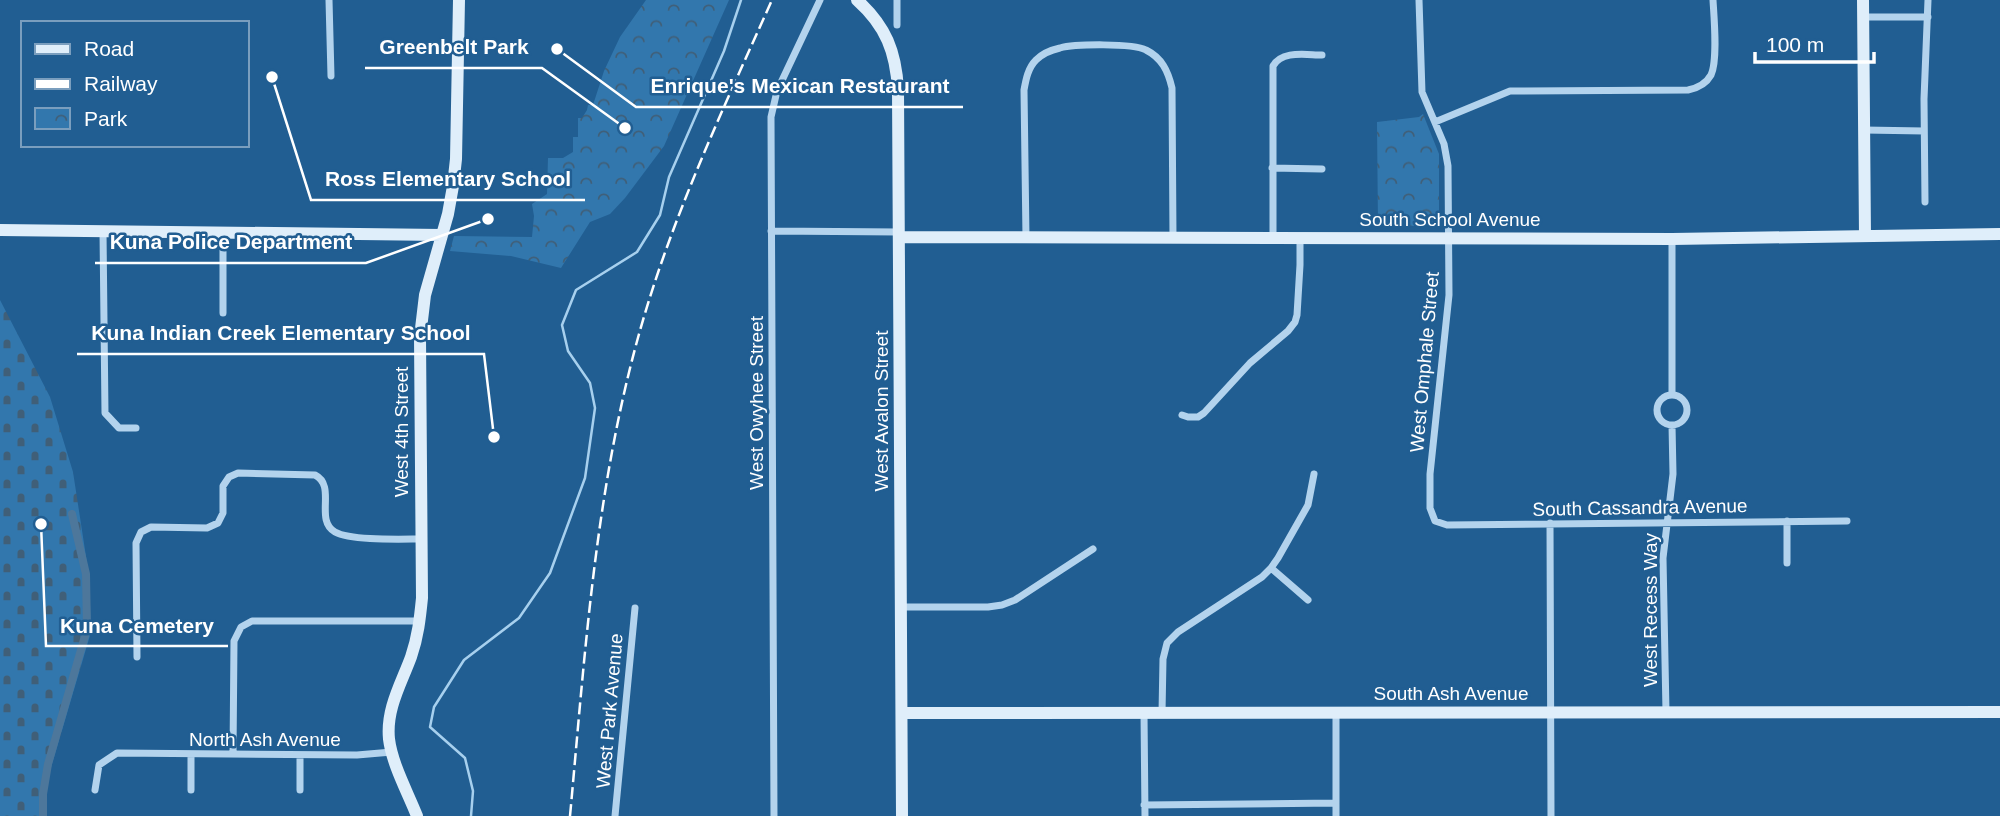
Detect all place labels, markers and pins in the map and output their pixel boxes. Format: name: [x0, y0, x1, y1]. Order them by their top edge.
callout: Greenbelt Park: [365, 26, 542, 68]
callout: Enrique's Mexican Restaurant: [636, 65, 963, 107]
callout: Ross Elementary School: [311, 158, 585, 200]
callout: Kuna Police Department: [95, 221, 366, 263]
callout: Kuna Indian Creek Elementary School: [77, 312, 484, 354]
callout: Kuna Cemetery: [46, 604, 228, 646]

